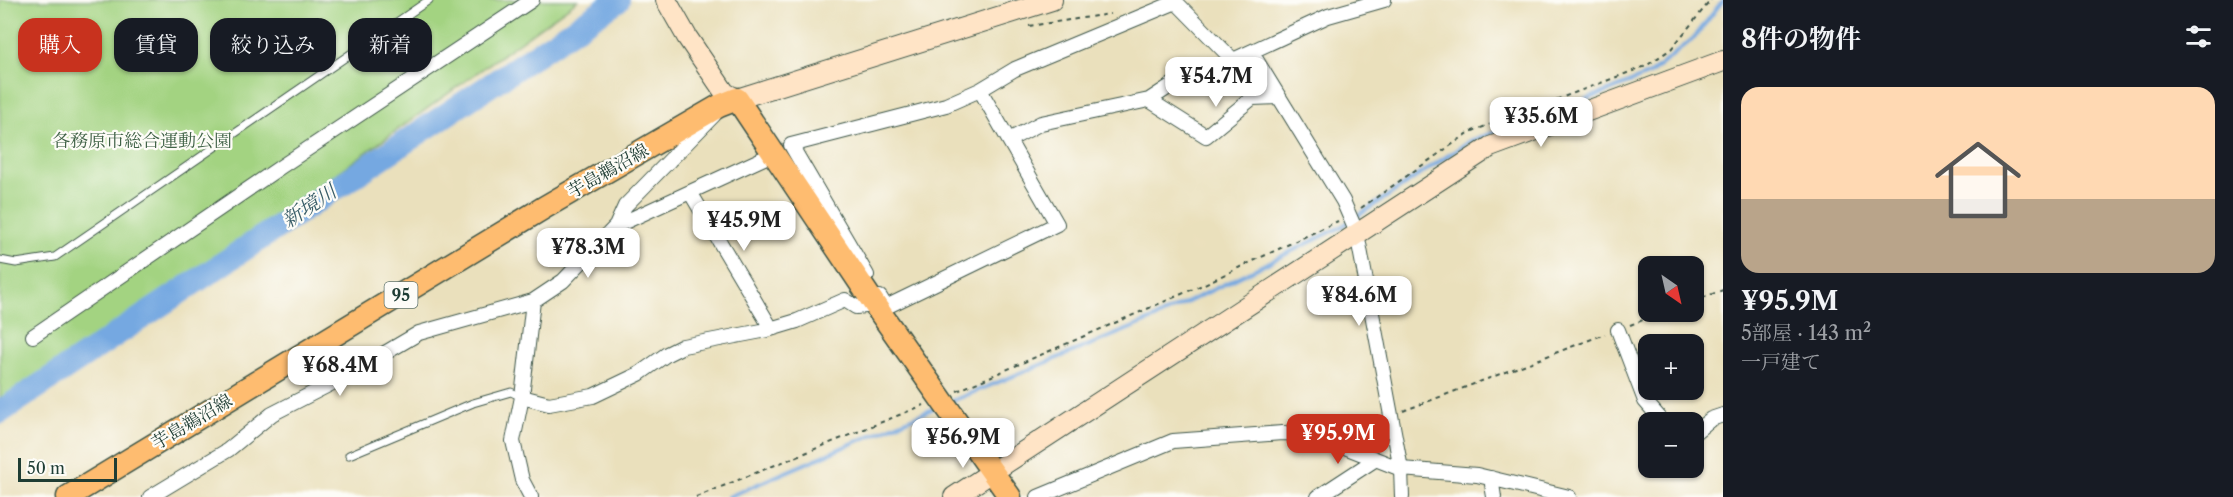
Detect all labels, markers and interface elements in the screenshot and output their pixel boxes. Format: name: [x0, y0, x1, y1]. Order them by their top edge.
chip: 購入: [18, 18, 102, 72]
chip: 賃貸: [114, 18, 198, 72]
chip: 絞り込み: [210, 18, 336, 72]
chip: 新着: [348, 18, 432, 72]
icon: filters: [2182, 20, 2215, 53]
text: 8件の物件: [1741, 23, 1861, 55]
pin: ¥54.7M: [1167, 57, 1265, 108]
text: ¥54.7M: [1179, 64, 1253, 88]
pin: ¥35.6M: [1492, 97, 1590, 148]
text: ¥35.6M: [1504, 104, 1578, 128]
icon: home: [1924, 126, 2032, 234]
park label: 各務原市総合運動公園: [52, 130, 232, 152]
street label: 芋島鵜沼線: [564, 139, 652, 203]
water label: 新境川: [277, 178, 342, 233]
pin: ¥45.9M: [695, 201, 793, 252]
text: ¥45.9M: [707, 208, 781, 232]
pin: ¥78.3M: [539, 228, 637, 279]
text: ¥78.3M: [551, 235, 625, 259]
north arrow: [1638, 256, 1704, 322]
map controls: [1638, 256, 1704, 478]
pin: ¥84.6M: [1310, 276, 1408, 327]
road number: 95: [384, 282, 418, 308]
text: ¥84.6M: [1321, 283, 1397, 307]
text: ¥95.9M: [1741, 285, 1838, 317]
text: 5部屋 · 143 m²: [1741, 321, 1871, 345]
button: +: [1638, 334, 1704, 400]
pin: ¥68.4M: [291, 346, 389, 397]
text: 一戸建て: [1741, 350, 1821, 374]
text: ¥68.4M: [302, 353, 378, 377]
street label: 芋島鵜沼線: [148, 389, 236, 455]
button: −: [1638, 412, 1704, 478]
pin: ¥95.9M: [1289, 414, 1387, 465]
pin: ¥56.9M: [914, 418, 1012, 469]
text: ¥95.9M: [1301, 421, 1375, 445]
text: ¥56.9M: [926, 425, 1000, 449]
scale bar: [18, 455, 117, 482]
text: 50 m: [27, 458, 65, 478]

